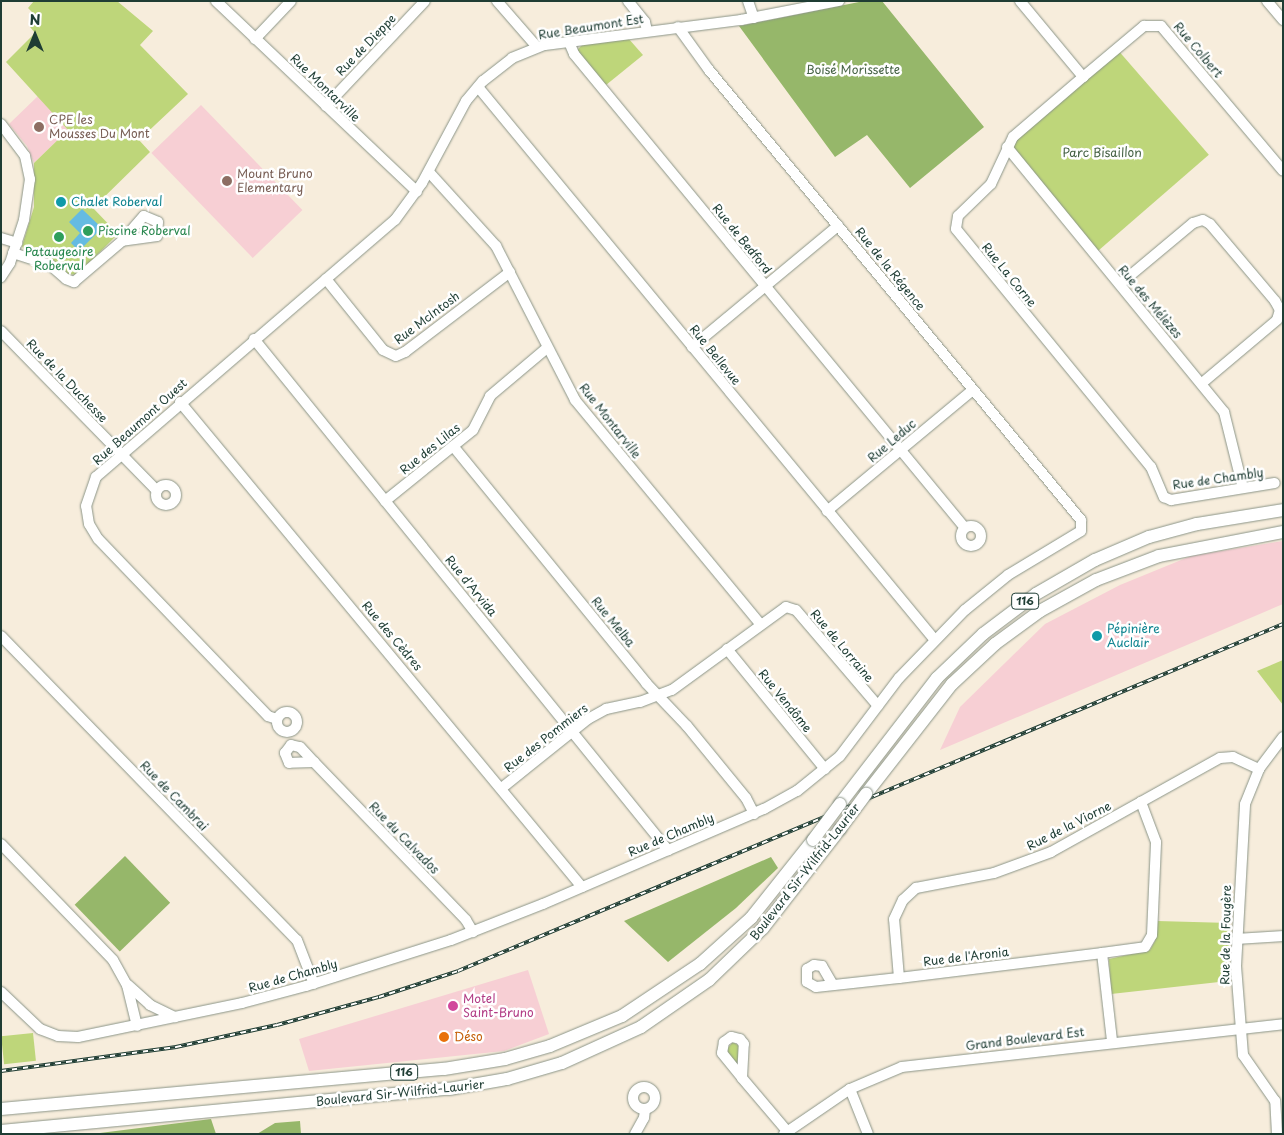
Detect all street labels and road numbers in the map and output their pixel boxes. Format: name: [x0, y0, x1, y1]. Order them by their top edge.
street label: Rue de Dieppe: [332, 10, 400, 80]
street label: Rue Beaumont Est: [537, 11, 645, 43]
street label: Rue Colbert: [1170, 19, 1226, 81]
street label: Rue Montarville: [287, 51, 363, 125]
street label: Rue de Bedford: [709, 200, 775, 278]
street label: Rue de la Régence: [851, 224, 929, 314]
street label: Rue La Corne: [978, 240, 1040, 310]
street label: Rue des Mélèzes: [1115, 262, 1185, 342]
street label: Rue McIntosh: [391, 288, 463, 348]
street label: Rue Bellevue: [686, 322, 744, 388]
street label: Rue de la Duchesse: [23, 336, 111, 426]
street label: Rue Beaumont Ouest: [90, 376, 190, 468]
street label: Rue Montarville: [576, 381, 644, 461]
street label: Rue Leduc: [865, 416, 919, 466]
street label: Rue des Lilas: [396, 420, 464, 478]
street label: Rue de Chambly: [1170, 465, 1266, 493]
street label: Rue d'Arvida: [442, 552, 500, 620]
road number: 116: [1010, 592, 1040, 610]
street label: Rue Melba: [588, 594, 638, 650]
street label: Rue des Cèdres: [358, 598, 426, 674]
street label: Rue de Lorraine: [807, 606, 877, 686]
street label: Rue Vendôme: [755, 666, 815, 736]
street label: Rue des Pommiers: [500, 700, 592, 776]
street label: Rue de Cambrai: [136, 757, 212, 835]
street label: Rue du Calvados: [365, 798, 443, 878]
street label: Rue de la Viorne: [1023, 798, 1115, 854]
street label: Boulevard Sir-Wilfrid-Laurier: [747, 801, 863, 943]
street label: Rue de Chambly: [625, 810, 717, 860]
street label: Rue de la Fougère: [1218, 883, 1234, 987]
street label: Rue de l'Aronia: [921, 944, 1011, 970]
street label: Rue de Chambly: [246, 956, 340, 996]
street label: Grand Boulevard Est: [965, 1025, 1085, 1053]
road number: 116: [389, 1064, 419, 1080]
street label: Boulevard Sir-Wilfrid-Laurier: [315, 1077, 485, 1109]

